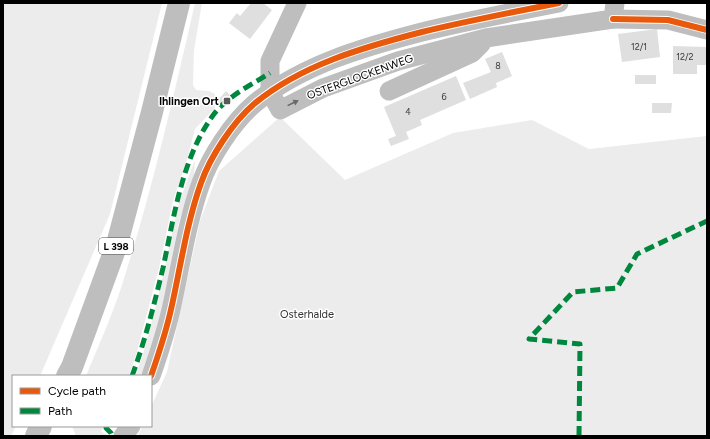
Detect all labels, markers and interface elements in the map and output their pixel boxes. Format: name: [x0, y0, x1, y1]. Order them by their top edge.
house number: 12/1: [631, 41, 647, 52]
house number: 12/2: [676, 51, 694, 62]
street label: OSTERGLOCKENWEG: [305, 52, 415, 102]
house number: 8: [495, 60, 501, 71]
house number: 6: [441, 91, 447, 102]
place label: Ihlingen Ort: [159, 95, 220, 108]
marker: Ihlingen Ort: [222, 96, 232, 106]
one-way arrow: [287, 100, 298, 106]
house number: 4: [405, 106, 411, 117]
road number: L 398: [99, 238, 133, 254]
park label: Osterhalde: [280, 308, 334, 321]
legend: [12, 375, 152, 427]
text: Cycle path: [48, 384, 106, 398]
text: Path: [48, 404, 72, 418]

